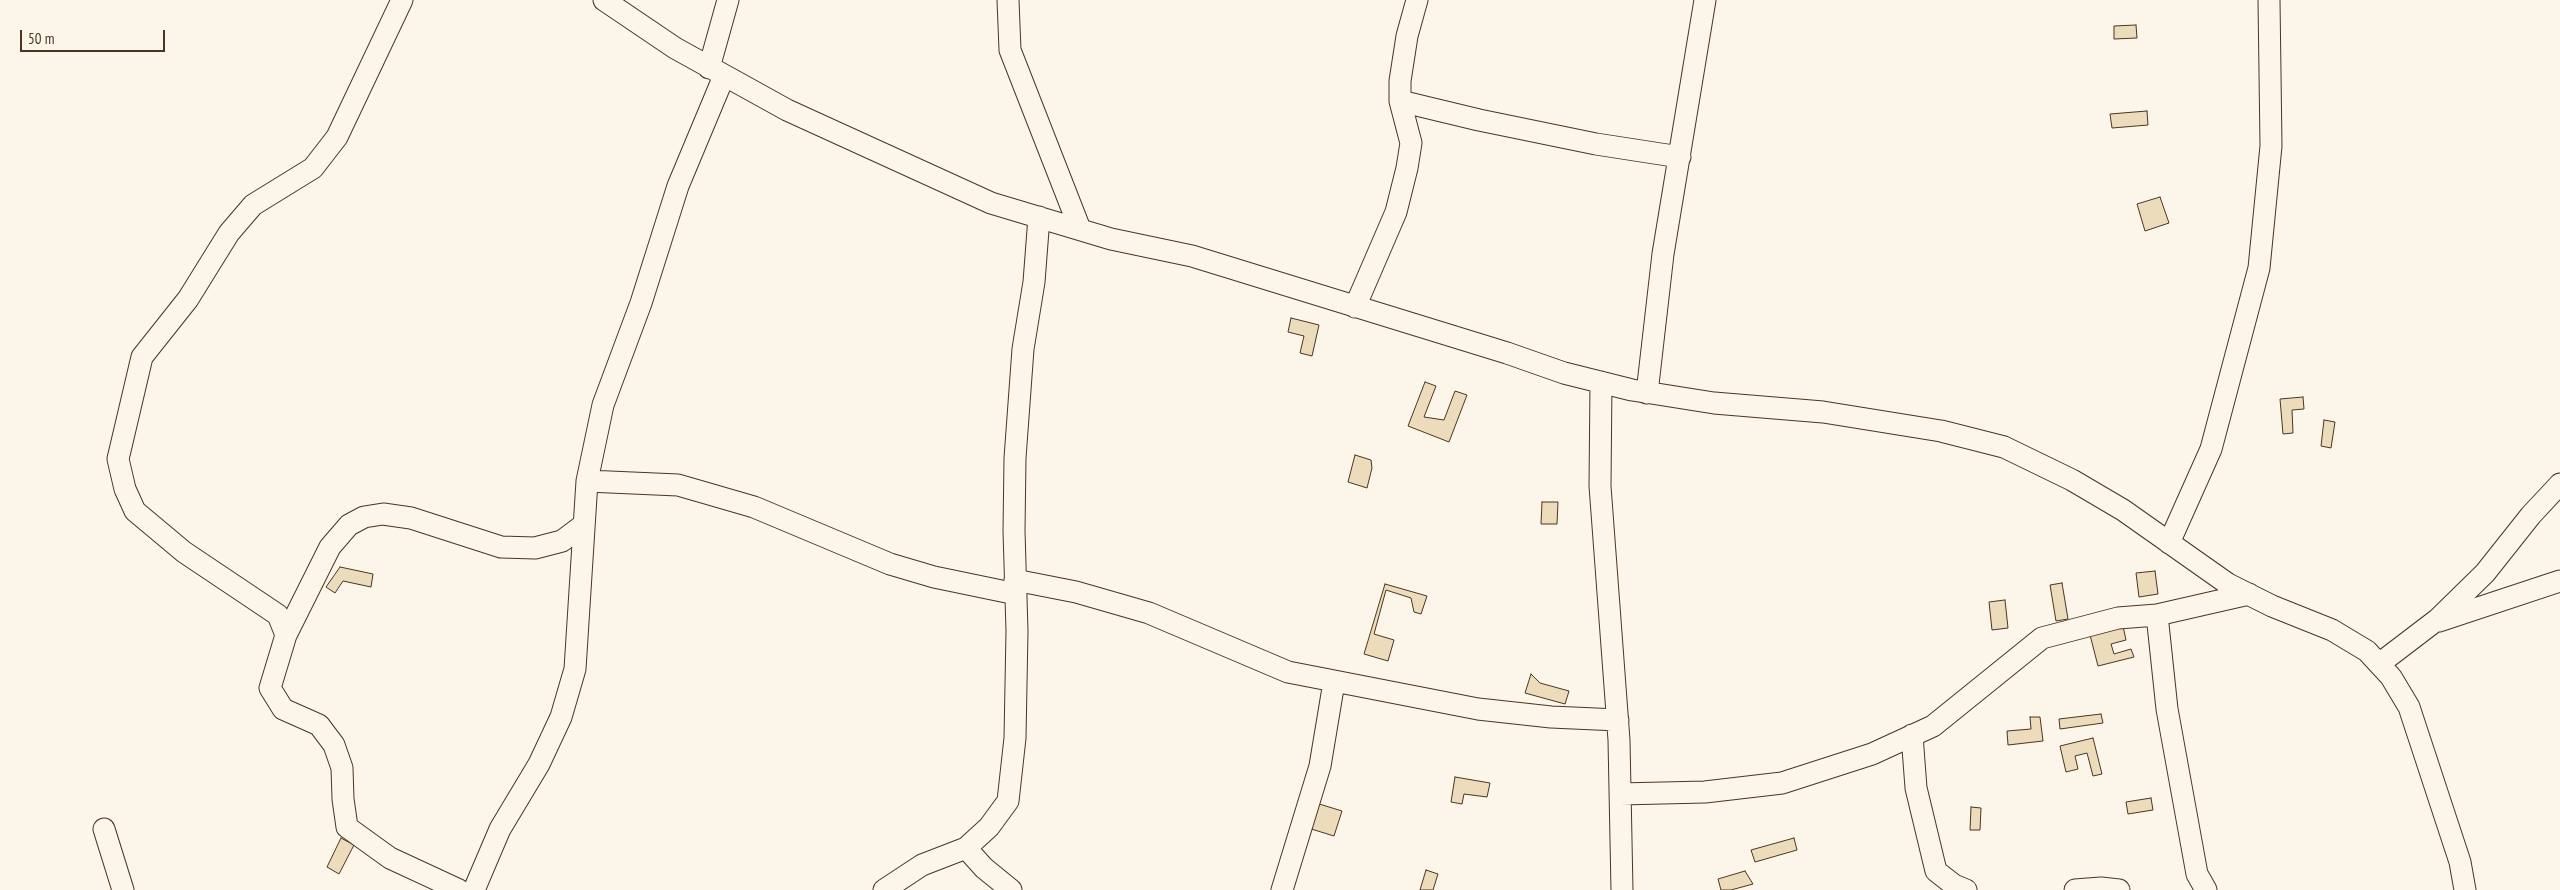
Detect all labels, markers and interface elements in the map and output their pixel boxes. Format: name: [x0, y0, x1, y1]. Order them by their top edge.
scale bar: [22, 20, 168, 52]
text: 50 m: [28, 29, 54, 48]

